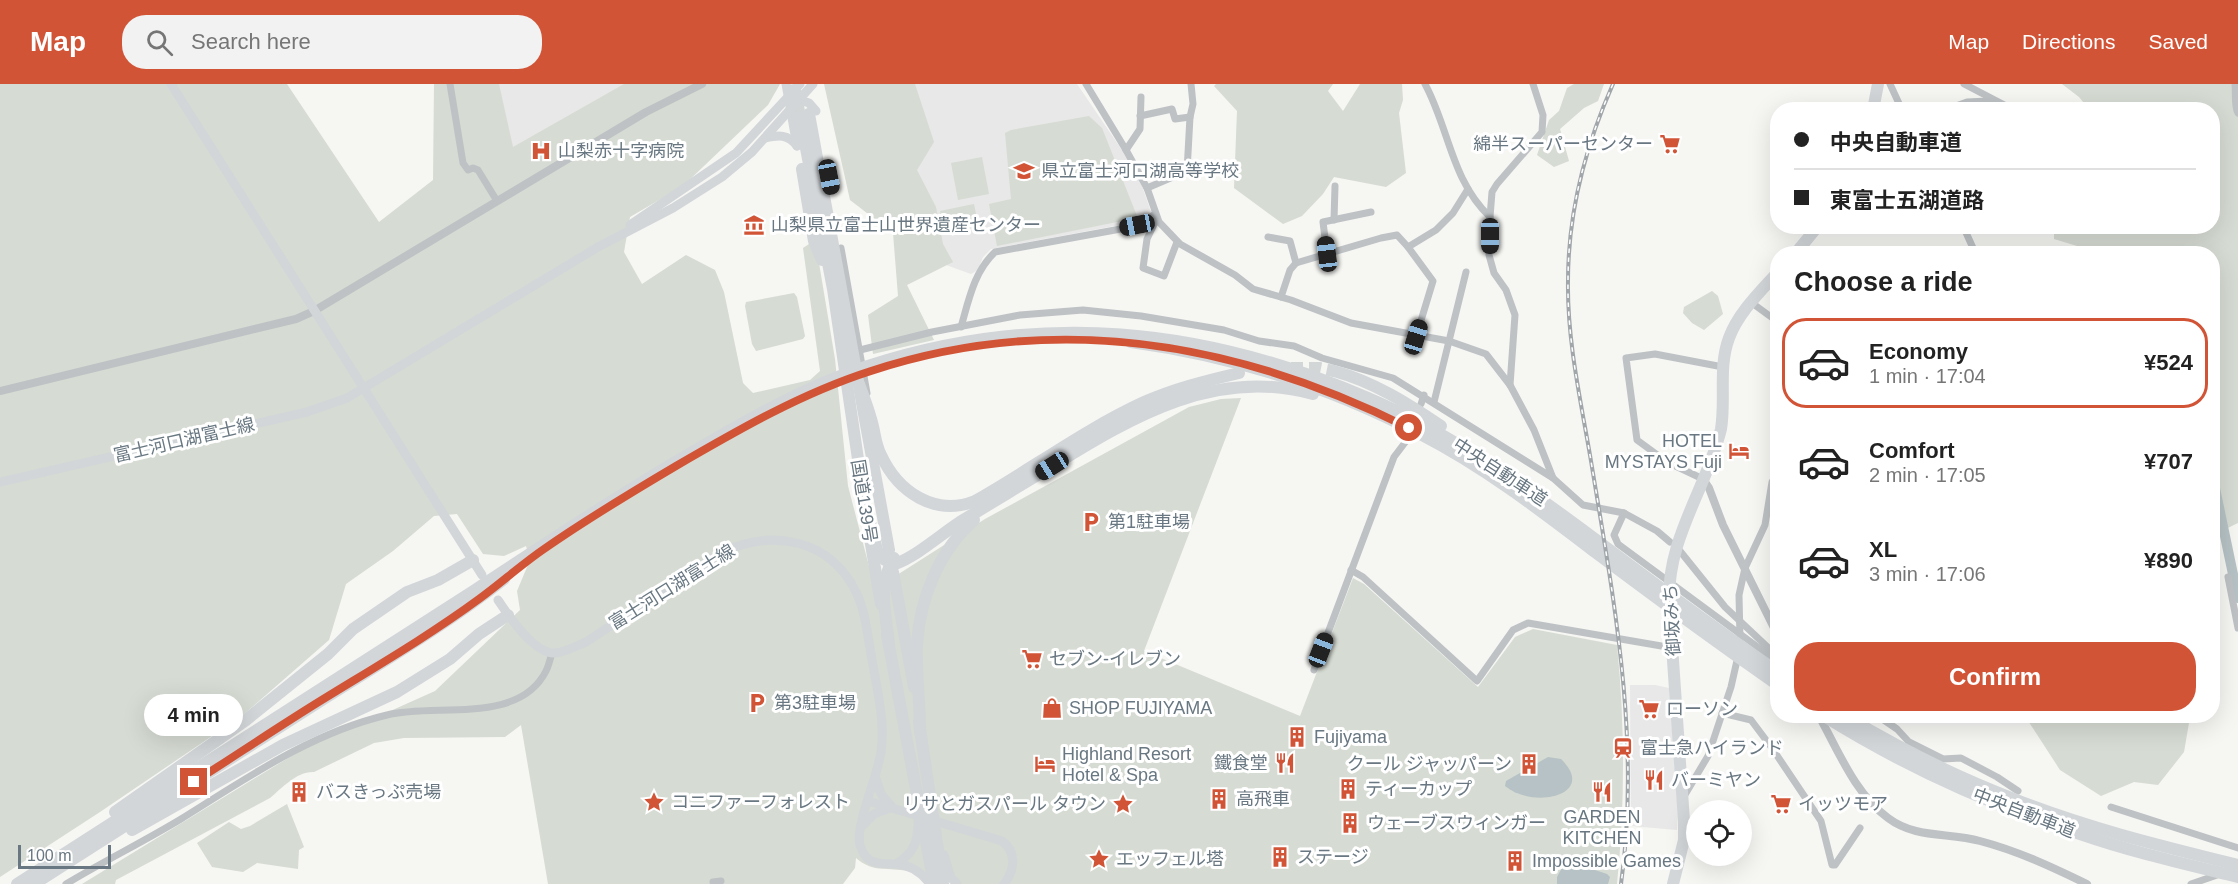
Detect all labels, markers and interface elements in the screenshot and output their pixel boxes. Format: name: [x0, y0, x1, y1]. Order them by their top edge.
search box: [122, 15, 542, 69]
text: Map: [30, 26, 86, 57]
icon: search: [143, 26, 176, 59]
text: Search here: [191, 29, 311, 54]
text: Map: [1948, 30, 1989, 53]
text: Directions: [2022, 30, 2115, 53]
text: Saved: [2148, 30, 2208, 53]
text: 中央自動車道: [1830, 130, 1962, 155]
supermarket icon: 綿半スーパーセンター: [1658, 132, 1682, 156]
place label: 綿半スーパーセンター: [1473, 134, 1653, 154]
hospital icon: 山梨赤十字病院: [529, 139, 553, 163]
place label: 山梨赤十字病院: [558, 141, 684, 161]
car: [817, 158, 841, 196]
school or university icon: 県立富士河口湖高等学校: [1012, 159, 1036, 183]
place label: 県立富士河口湖高等学校: [1041, 161, 1239, 181]
text: 東富士五湖道路: [1830, 188, 1984, 213]
museum icon: 山梨県立富士山世界遺産センター: [742, 213, 766, 237]
car: [1118, 213, 1156, 237]
place label: 山梨県立富士山世界遺産センター: [771, 215, 1041, 235]
car: [1481, 218, 1499, 254]
car: [1316, 235, 1338, 273]
text: Choose a ride: [1794, 267, 1973, 297]
car: [1402, 317, 1430, 357]
icon: car: [1797, 336, 1851, 390]
text: Economy: [1869, 339, 1968, 364]
text: ¥524: [2144, 350, 2193, 375]
text: 1 min · 17:04: [1869, 365, 1986, 387]
street label: 富士河口湖富士線: [112, 414, 256, 466]
route start: [1395, 414, 1422, 441]
place label: HOTEL MYSTAYS Fuji: [1605, 431, 1722, 472]
street label: 中央自動車道: [1449, 434, 1551, 510]
icon: car: [1797, 435, 1851, 489]
text: Comfort: [1869, 438, 1955, 463]
hotel icon: HOTEL MYSTAYS Fuji: [1727, 439, 1751, 463]
car: [1032, 449, 1072, 483]
text: ¥707: [2144, 449, 2193, 474]
street label: 国道139号: [848, 458, 880, 544]
text: 2 min · 17:05: [1869, 464, 1986, 486]
parking icon: 第1駐車場: [1079, 510, 1103, 534]
place label: 第1駐車場: [1108, 512, 1190, 532]
icon: car: [1797, 534, 1851, 588]
text: XL: [1869, 537, 1897, 562]
street label: 富士河口湖富士線: [606, 540, 738, 634]
text: ¥890: [2144, 548, 2193, 573]
text: 3 min · 17:06: [1869, 563, 1986, 585]
street label: 御坂みち: [1660, 584, 1684, 656]
car: [1306, 630, 1336, 670]
button: Confirm: [1794, 642, 2196, 711]
supermarket icon: セブン-イレブン: [1020, 647, 1044, 671]
place label: セブン-イレブン: [1049, 649, 1181, 669]
parking icon: 第3駐車場: [745, 691, 769, 715]
place label: 第3駐車場: [774, 693, 856, 713]
callout: 4 min: [144, 695, 244, 737]
shop icon: SHOP FUJIYAMA: [1040, 696, 1064, 720]
supermarket icon: ローソン: [1637, 697, 1661, 721]
place label: SHOP FUJIYAMA: [1069, 698, 1212, 718]
place label: ローソン: [1666, 699, 1738, 719]
text: 4 min: [167, 704, 220, 726]
building icon: Fujiyama: [1285, 725, 1309, 749]
place label: Fujiyama: [1314, 727, 1388, 747]
station icon: 富士急ハイランド: [1611, 736, 1635, 760]
place label: 富士急ハイランド: [1640, 738, 1784, 758]
place label: Highland Resort Hotel & Spa: [1062, 744, 1191, 785]
restaurant icon: 鐵食堂: [1273, 751, 1297, 775]
hotel icon: Highland Resort Hotel & Spa: [1033, 752, 1057, 776]
building icon: クール ジャッパーン: [1517, 752, 1541, 776]
place label: 鐵食堂: [1214, 753, 1268, 773]
place label: クール ジャッパーン: [1347, 754, 1512, 774]
route end: [180, 768, 207, 795]
restaurant icon: バーミヤン: [1642, 768, 1666, 792]
place label: バーミヤン: [1671, 770, 1761, 790]
building icon: ティーカップ: [1336, 777, 1360, 801]
place label: ティーカップ: [1365, 779, 1472, 799]
building icon: バスきっぷ売場: [287, 780, 311, 804]
restaurant icon: GARDEN KITCHEN: [1590, 780, 1614, 804]
place label: バスきっぷ売場: [316, 782, 441, 802]
street label: 中央自動車道: [1970, 784, 2078, 842]
building icon: 高飛車: [1207, 787, 1231, 811]
place label: 高飛車: [1236, 789, 1290, 809]
place icon: コニファーフォレスト: [642, 790, 666, 814]
place label: コニファーフォレスト: [671, 792, 850, 812]
place icon: リサとガスパール タウン: [1111, 792, 1135, 816]
supermarket icon: イッツモア: [1769, 792, 1793, 816]
place label: リサとガスパール タウン: [903, 794, 1106, 814]
place label: イッツモア: [1798, 794, 1888, 814]
map controls: [1686, 800, 1752, 866]
button: locate: [1686, 800, 1752, 866]
place label: GARDEN KITCHEN: [1562, 807, 1642, 848]
building icon: ウェーブスウィンガー: [1338, 811, 1362, 835]
place label: ウェーブスウィンガー: [1367, 813, 1546, 833]
scale bar: [18, 842, 111, 870]
building icon: ステージ: [1268, 845, 1292, 869]
text: 100 m: [27, 847, 71, 864]
place icon: エッフェル塔: [1087, 847, 1111, 871]
place label: ステージ: [1297, 847, 1369, 867]
place label: エッフェル塔: [1116, 849, 1224, 869]
building icon: Impossible Games: [1503, 849, 1527, 873]
place label: Impossible Games: [1532, 851, 1681, 871]

